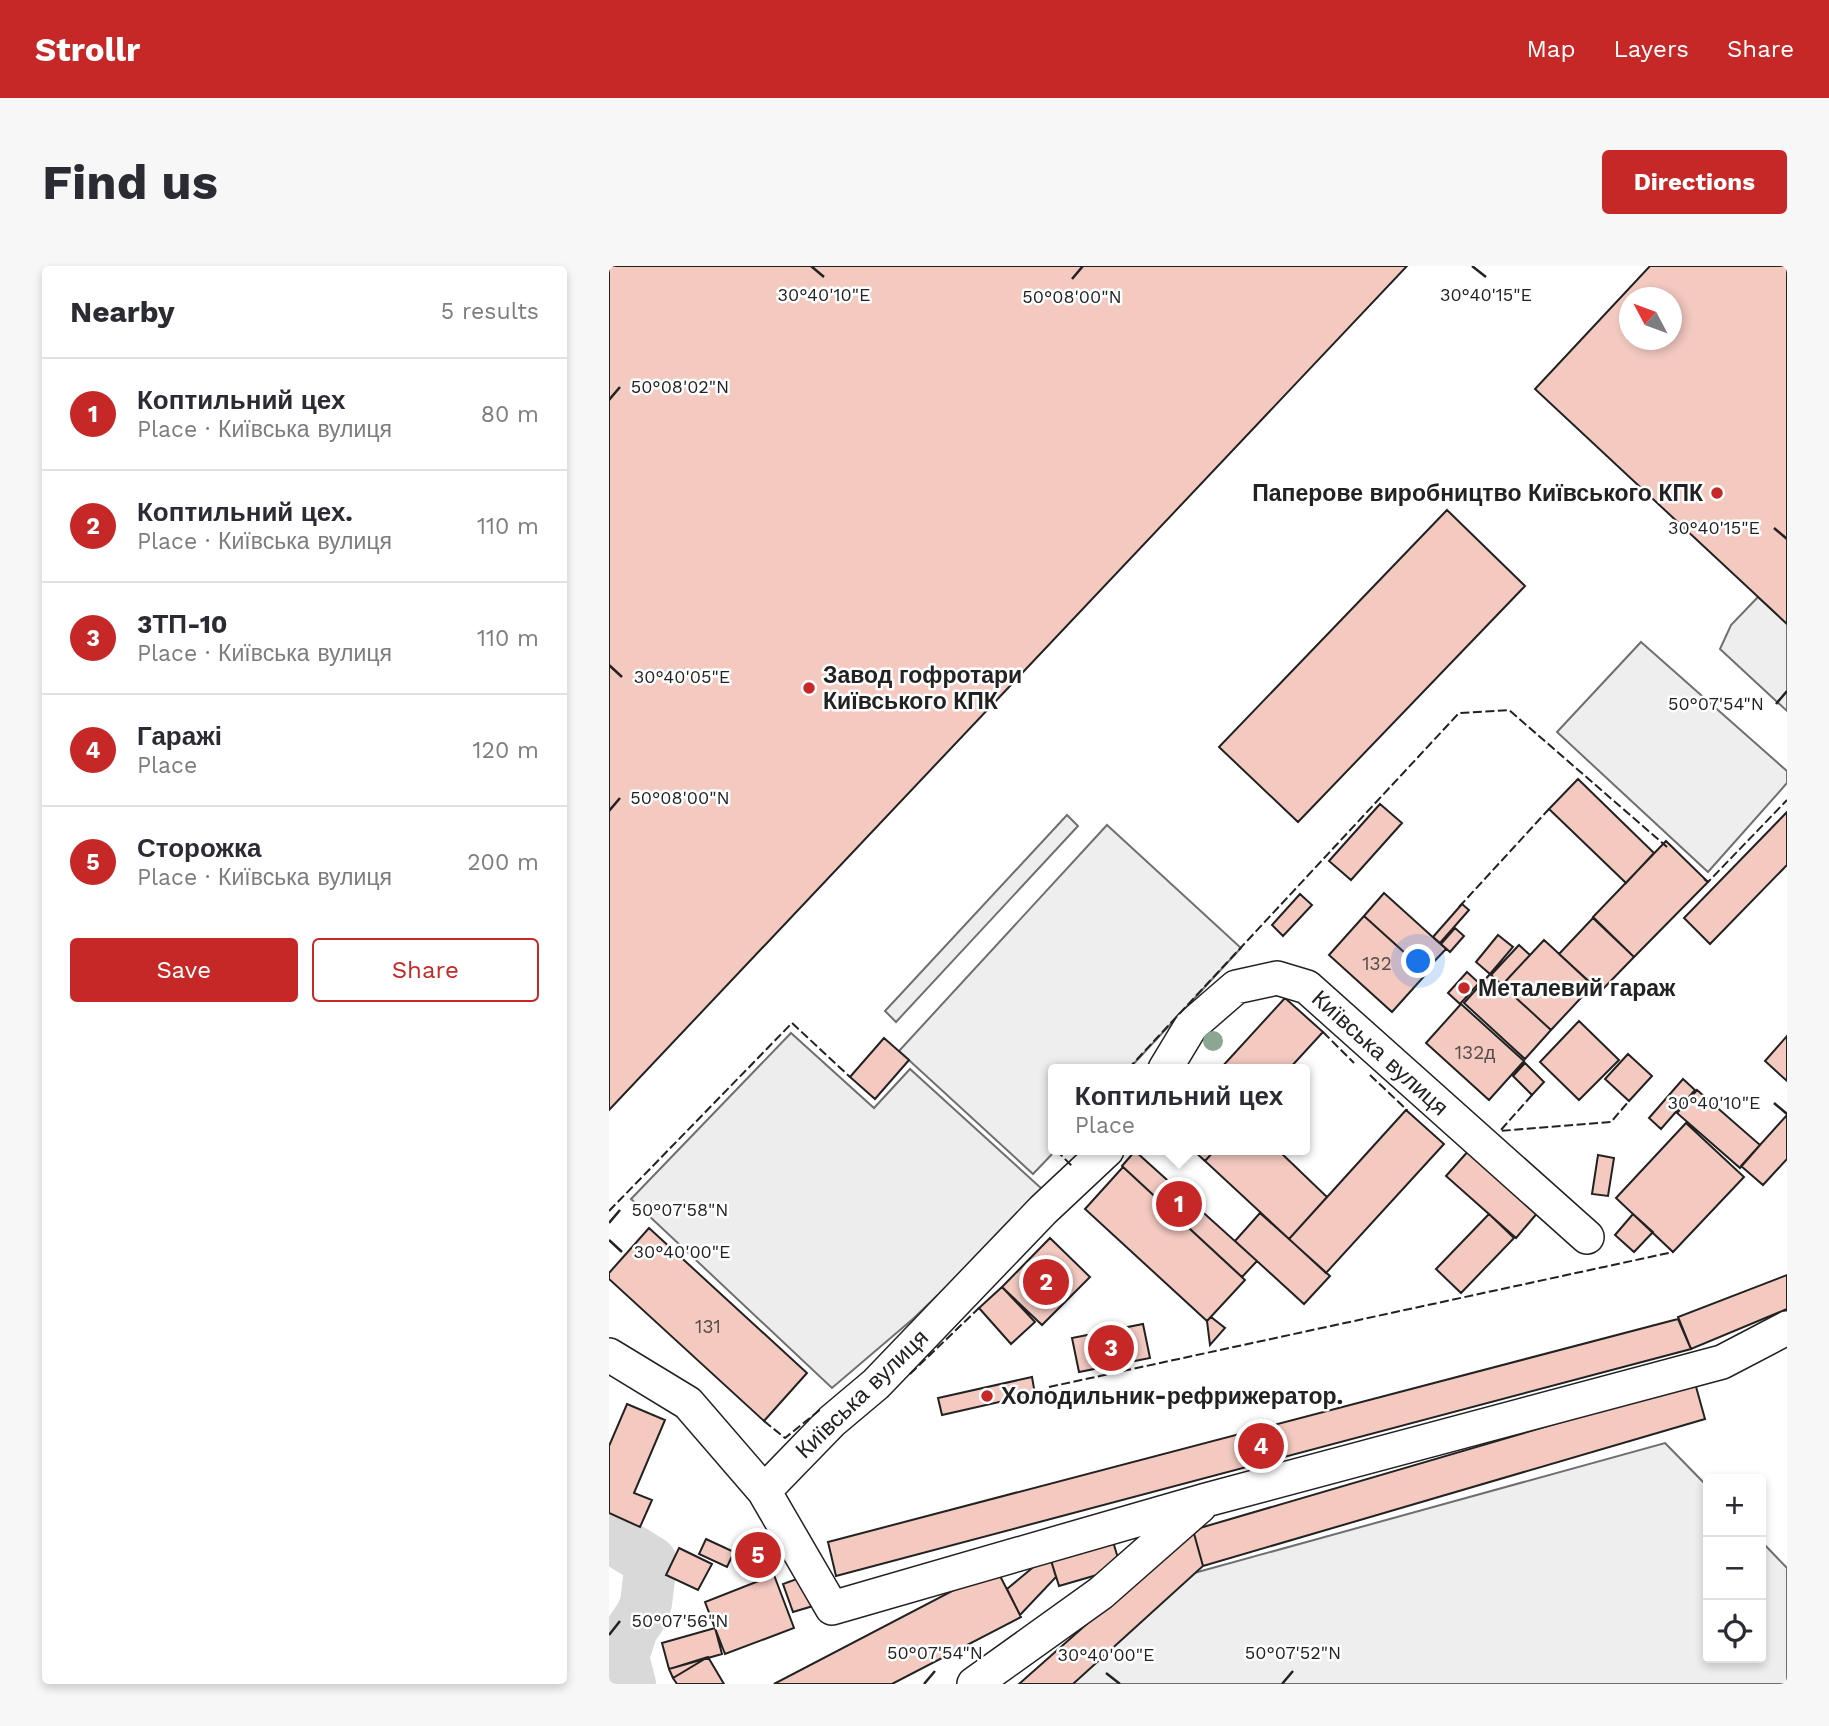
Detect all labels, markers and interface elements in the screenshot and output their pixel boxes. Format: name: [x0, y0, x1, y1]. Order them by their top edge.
text: Strollr: [35, 30, 140, 69]
text: Map: [1527, 35, 1575, 63]
text: Layers: [1613, 35, 1689, 63]
text: Share: [1727, 35, 1794, 63]
button: Directions: [1602, 150, 1787, 214]
text: Find us: [42, 153, 218, 211]
text: 30°40'10"E: [778, 284, 870, 305]
text: 30°40'15"E: [1440, 284, 1532, 305]
text: 50°08'00"N: [1022, 286, 1122, 307]
north arrow: [1619, 287, 1682, 350]
text: Nearby: [70, 294, 175, 329]
text: 5 results: [441, 298, 539, 325]
text: 50°08'02"N: [631, 376, 729, 397]
text: Коптильний цех: [137, 385, 345, 415]
text: 1: [88, 401, 98, 428]
text: 80 m: [481, 401, 539, 428]
text: Place · Київська вулиця: [137, 416, 392, 443]
place label: Паперове виробництво Київського КПК: [1252, 480, 1704, 507]
marker: Паперове виробництво Київського КПК: [1709, 485, 1725, 501]
text: Коптильний цех.: [137, 497, 353, 527]
text: 2: [86, 513, 100, 540]
text: 110 m: [477, 513, 539, 540]
text: 30°40'15"E: [1668, 517, 1760, 538]
text: Place · Київська вулиця: [137, 528, 392, 555]
text: 3ТП-10: [137, 609, 228, 639]
text: 3: [86, 625, 100, 652]
text: 110 m: [477, 625, 539, 652]
text: Place · Київська вулиця: [137, 640, 392, 667]
place label: Завод гофротари Київського КПК: [823, 662, 1022, 715]
text: 30°40'05"E: [634, 666, 730, 687]
marker: Завод гофротари Київського КПК: [801, 680, 817, 696]
text: 50°07'54"N: [1668, 693, 1764, 714]
text: Гаражі: [137, 721, 222, 751]
text: 4: [86, 737, 100, 764]
text: 120 m: [473, 737, 539, 764]
text: Place: [137, 752, 197, 779]
text: 50°08'00"N: [630, 787, 730, 808]
text: Сторожка: [137, 833, 261, 863]
text: 5: [86, 849, 100, 876]
text: 200 m: [467, 849, 539, 876]
text: Place · Київська вулиця: [137, 864, 392, 891]
button: Save: [70, 938, 298, 1002]
button: Share: [312, 938, 539, 1002]
your location: [1401, 944, 1435, 978]
house number: 132: [1362, 952, 1392, 975]
place label: Металевий гараж: [1478, 975, 1676, 1002]
marker: Металевий гараж: [1456, 980, 1472, 996]
street label: Київська вулиця: [1306, 985, 1454, 1121]
house number: 132д: [1455, 1041, 1495, 1064]
popup: [1048, 1064, 1310, 1155]
text: Коптильний цех: [1075, 1081, 1283, 1111]
text: 30°40'10"E: [1668, 1092, 1760, 1113]
text: Place: [1075, 1112, 1135, 1139]
pin: 1: [1156, 1178, 1202, 1230]
text: 50°07'58"N: [631, 1199, 729, 1220]
text: 30°40'00"E: [633, 1241, 731, 1262]
pin: 2: [1023, 1256, 1069, 1308]
house number: 131: [695, 1315, 721, 1338]
pin: 3: [1088, 1322, 1134, 1374]
street label: Київська вулиця: [790, 1324, 934, 1464]
place label: Холодильник-рефрижератор.: [1001, 1383, 1343, 1410]
marker: Холодильник-рефрижератор.: [979, 1388, 995, 1404]
pin: 4: [1238, 1420, 1284, 1472]
map controls: [1703, 1474, 1766, 1663]
button: +: [1703, 1474, 1766, 1537]
pin: 5: [735, 1529, 781, 1581]
button: −: [1703, 1537, 1766, 1600]
button: locate: [1703, 1600, 1766, 1663]
text: 50°07'56"N: [632, 1610, 728, 1631]
text: 50°07'54"N: [887, 1642, 983, 1663]
text: 50°07'52"N: [1245, 1642, 1341, 1663]
text: 30°40'00"E: [1057, 1644, 1155, 1665]

